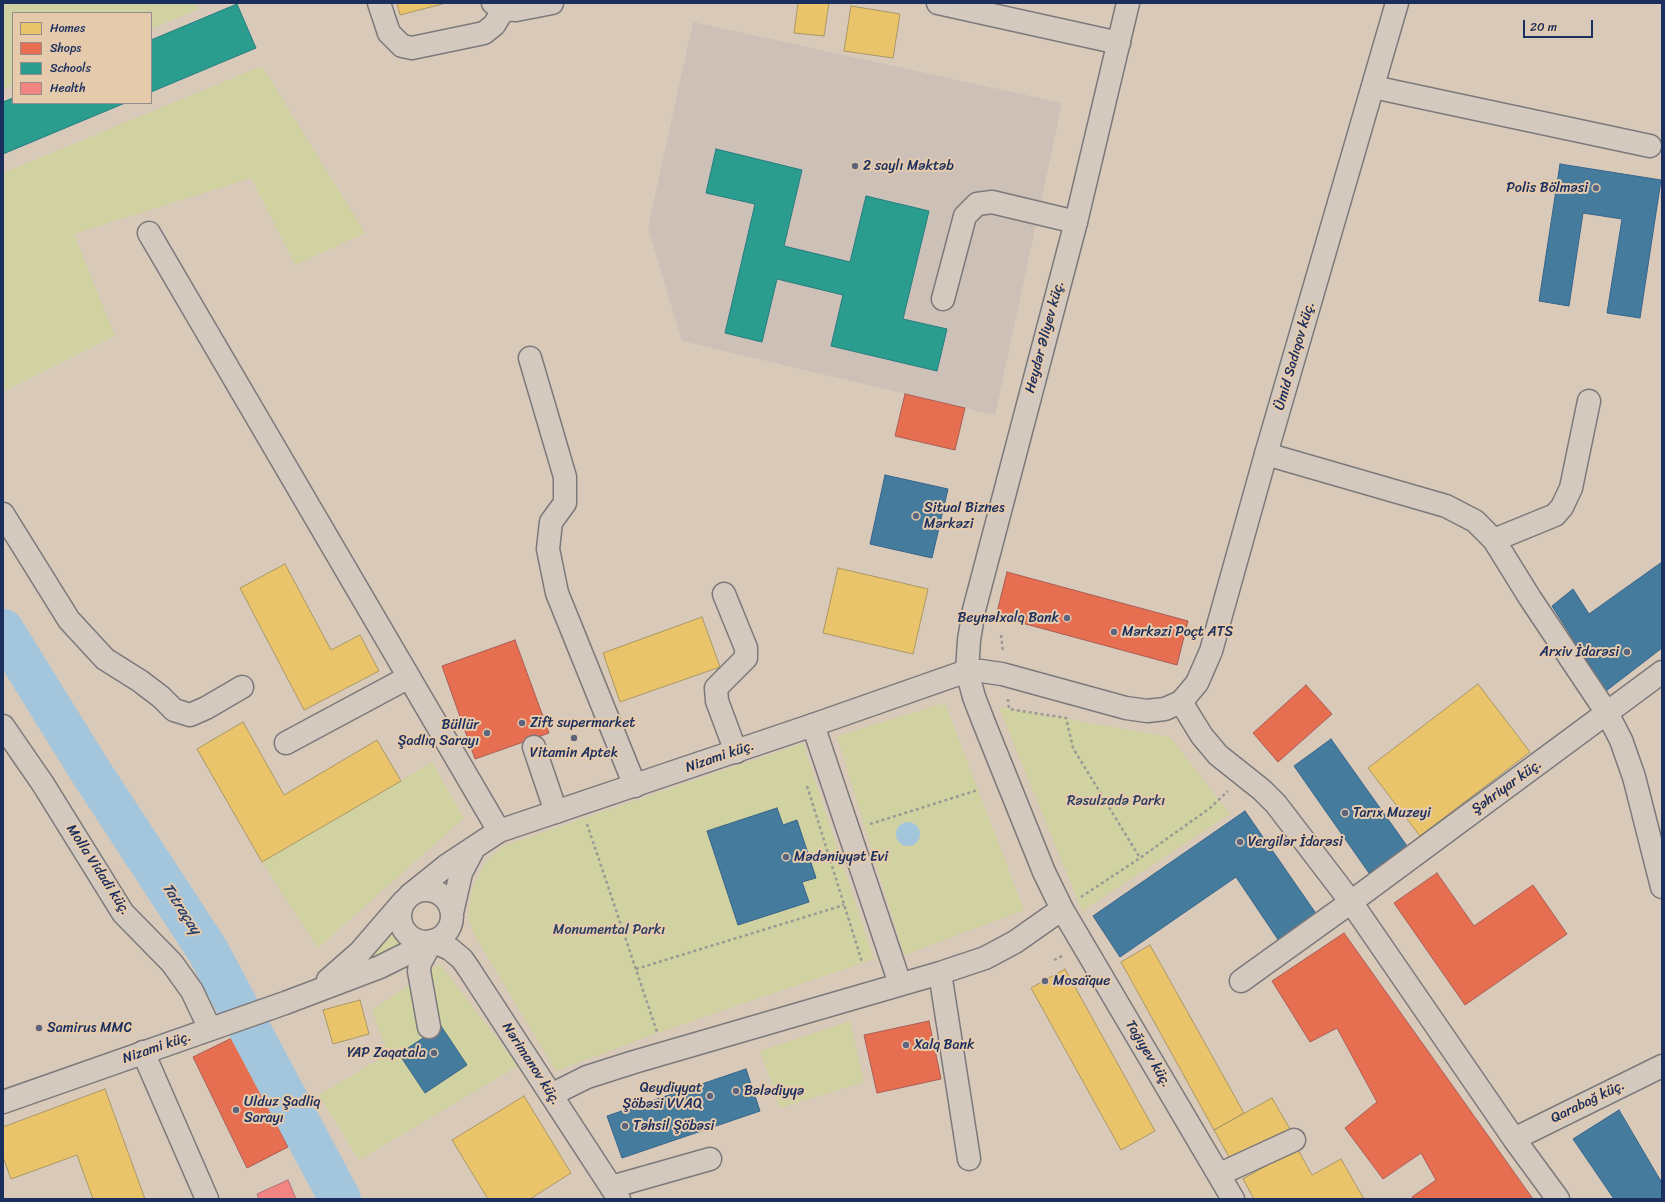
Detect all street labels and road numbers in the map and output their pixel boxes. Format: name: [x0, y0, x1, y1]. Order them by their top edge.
street label: Heydər Əliyev küç.: [1022, 279, 1068, 395]
street label: Ümid Sadıqov küç.: [1271, 300, 1319, 412]
street label: Nizami küç.: [683, 737, 757, 777]
street label: Şəhriyar küç.: [1469, 756, 1545, 818]
street label: Molla Vidadi küç.: [62, 821, 134, 919]
street label: Tağıyev küç.: [1121, 1017, 1175, 1091]
street label: Nərimanov küç.: [498, 1020, 564, 1108]
street label: Nizami küç.: [120, 1028, 194, 1068]
street label: Qarabağ küç.: [1548, 1077, 1628, 1127]

